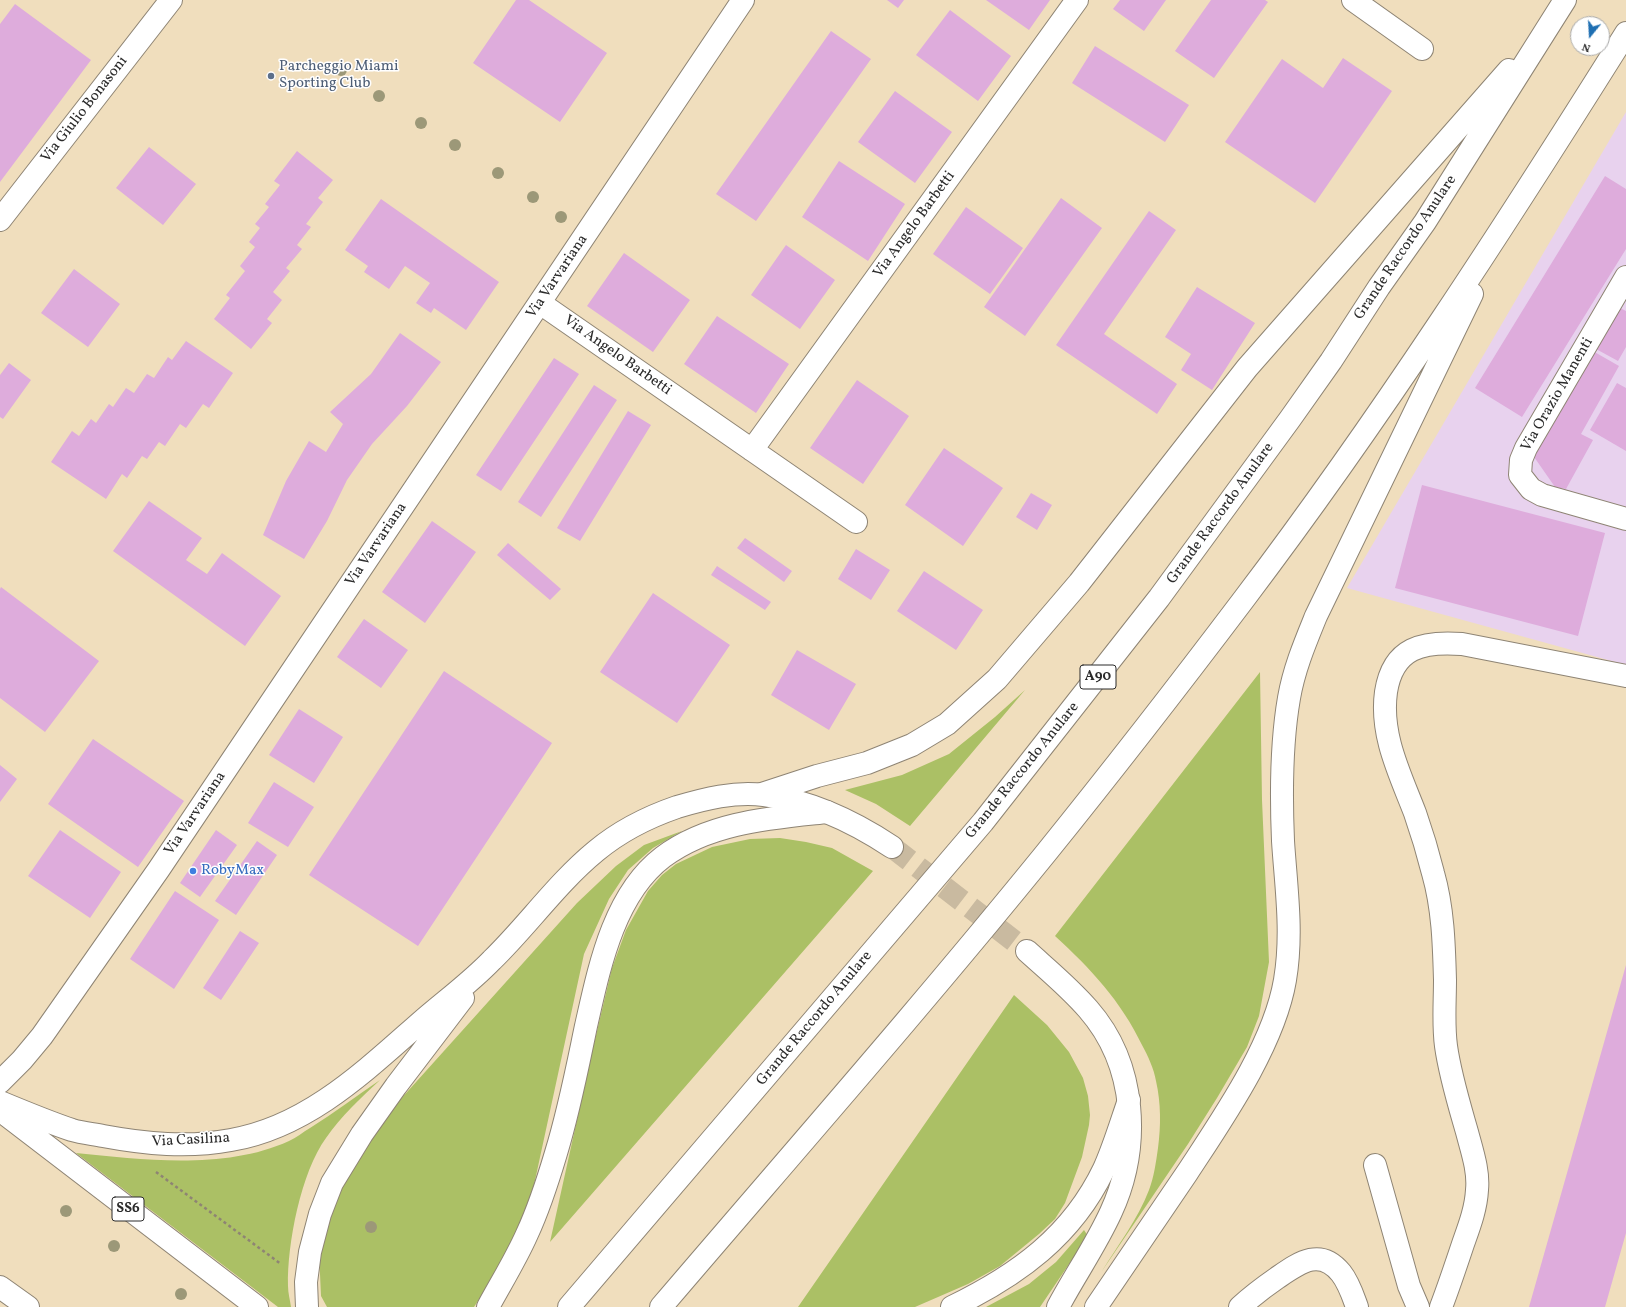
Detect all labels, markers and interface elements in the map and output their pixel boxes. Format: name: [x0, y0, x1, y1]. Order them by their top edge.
north arrow: [1570, 16, 1610, 56]
text: N: [1580, 39, 1593, 55]
street label: Via Giulio Bonasoni: [38, 53, 132, 167]
place label: Parcheggio Miami Sporting Club: [279, 58, 398, 93]
marker: Parcheggio Miami Sporting Club: [266, 71, 276, 81]
street label: Via Angelo Barbetti: [870, 168, 960, 282]
street label: Grande Raccordo Anulare: [1351, 172, 1461, 324]
street label: Via Varvariana: [523, 232, 593, 322]
street label: Via Angelo Barbetti: [560, 312, 674, 400]
street label: Via Orazio Manenti: [1518, 335, 1598, 455]
street label: Grande Raccordo Anulare: [1164, 440, 1278, 588]
street label: Via Varvariana: [342, 500, 412, 590]
road number: A90: [1080, 665, 1116, 689]
street label: Grande Raccordo Anulare: [962, 699, 1084, 843]
street label: Via Varvariana: [161, 769, 231, 859]
place label: RobyMax: [201, 862, 264, 880]
marker: RobyMax: [188, 866, 198, 876]
street label: Grande Raccordo Anulare: [753, 948, 877, 1090]
street label: Via Casilina: [152, 1130, 230, 1152]
road number: SS6: [112, 1197, 144, 1221]

